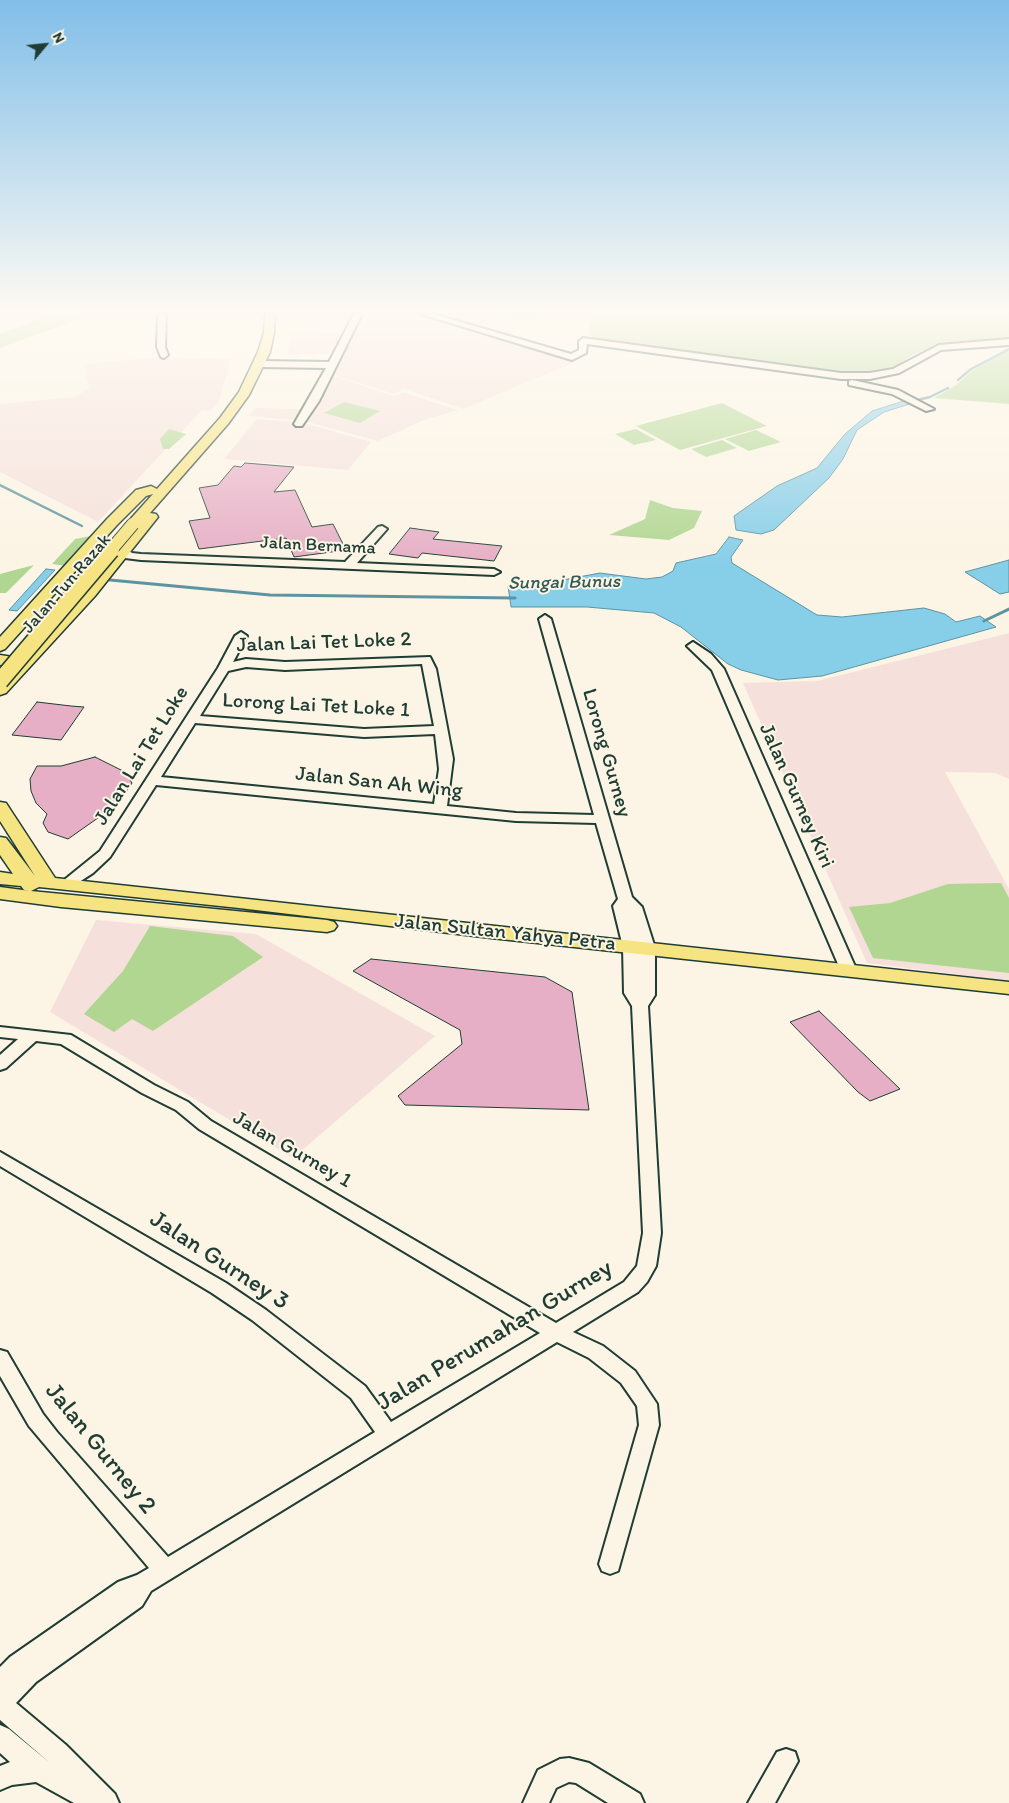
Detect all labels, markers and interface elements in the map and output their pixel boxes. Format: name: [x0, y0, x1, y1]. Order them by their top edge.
north arrow: [20, 20, 70, 70]
text: N: [49, 30, 68, 46]
street label: Jalan Tun Razak: [18, 530, 116, 638]
street label: Jalan Bernama: [260, 532, 376, 560]
water label: Sungai Bunus: [508, 571, 620, 595]
street label: Jalan Lai Tet Loke 2: [236, 627, 412, 659]
street label: Jalan Lai Tet Loke: [89, 682, 195, 830]
street label: Lorong Gurney: [576, 686, 636, 820]
street label: Lorong Lai Tet Loke 1: [222, 689, 410, 723]
street label: Jalan Gurney Kiri: [753, 720, 839, 872]
street label: Jalan San Ah Wing: [294, 762, 464, 804]
street label: Jalan Sultan Yahya Petra: [393, 909, 617, 957]
street label: Jalan Gurney 1: [228, 1106, 356, 1194]
street label: Jalan Gurney 3: [144, 1205, 294, 1317]
street label: Jalan Perumahan Gurney: [372, 1254, 618, 1418]
street label: Jalan Gurney 2: [38, 1377, 162, 1521]

